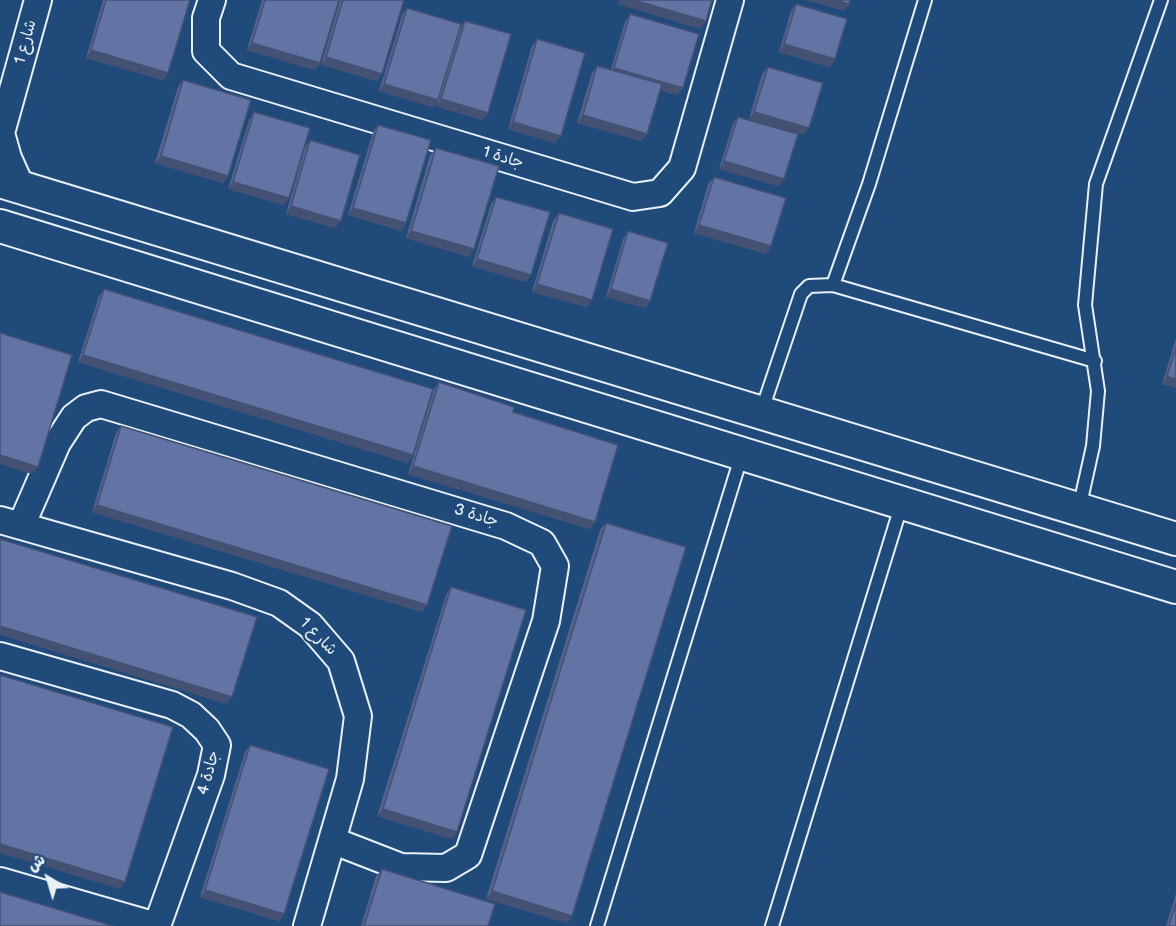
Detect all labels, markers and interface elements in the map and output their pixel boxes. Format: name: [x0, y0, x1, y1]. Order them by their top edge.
street label: شارع 1: [11, 18, 41, 66]
street label: جادة 1: [480, 143, 526, 173]
street label: جادة 3: [452, 500, 500, 532]
street label: شارع 1: [295, 614, 341, 660]
street label: جادة 4: [194, 749, 224, 797]
north arrow: [18, 848, 78, 908]
text: ش: [24, 851, 49, 876]

